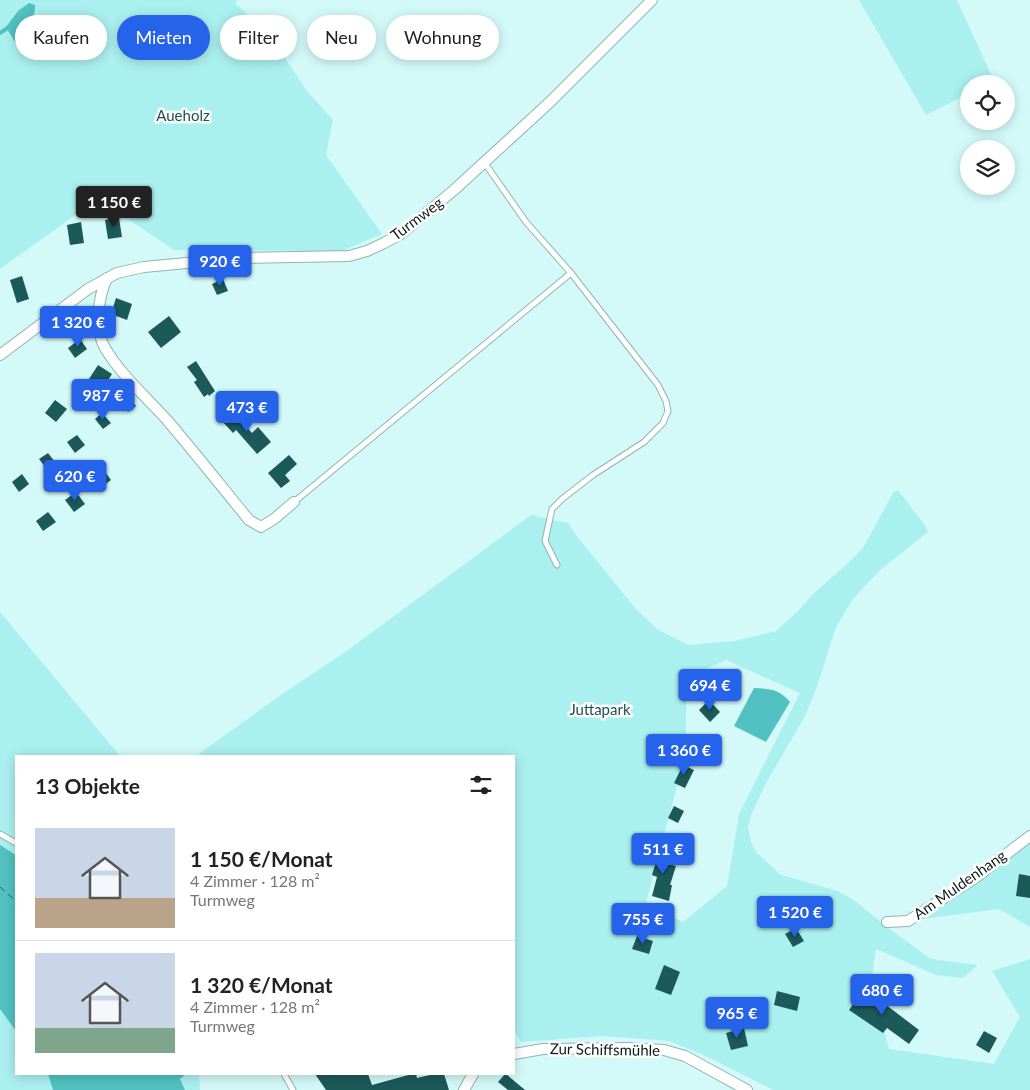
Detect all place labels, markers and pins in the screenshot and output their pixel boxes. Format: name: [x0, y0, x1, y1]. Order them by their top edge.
pin: 1 150 €: [68, 186, 160, 228]
pin: 920 €: [185, 244, 255, 287]
pin: 1 320 €: [32, 306, 124, 348]
pin: 987 €: [68, 378, 138, 421]
pin: 473 €: [212, 390, 282, 433]
pin: 620 €: [40, 460, 110, 502]
pin: 694 €: [675, 668, 745, 711]
pin: 1 360 €: [638, 734, 730, 776]
pin: 511 €: [628, 832, 698, 875]
pin: 1 520 €: [749, 896, 841, 938]
pin: 755 €: [608, 902, 678, 945]
pin: 680 €: [847, 974, 917, 1016]
pin: 965 €: [702, 996, 772, 1039]

